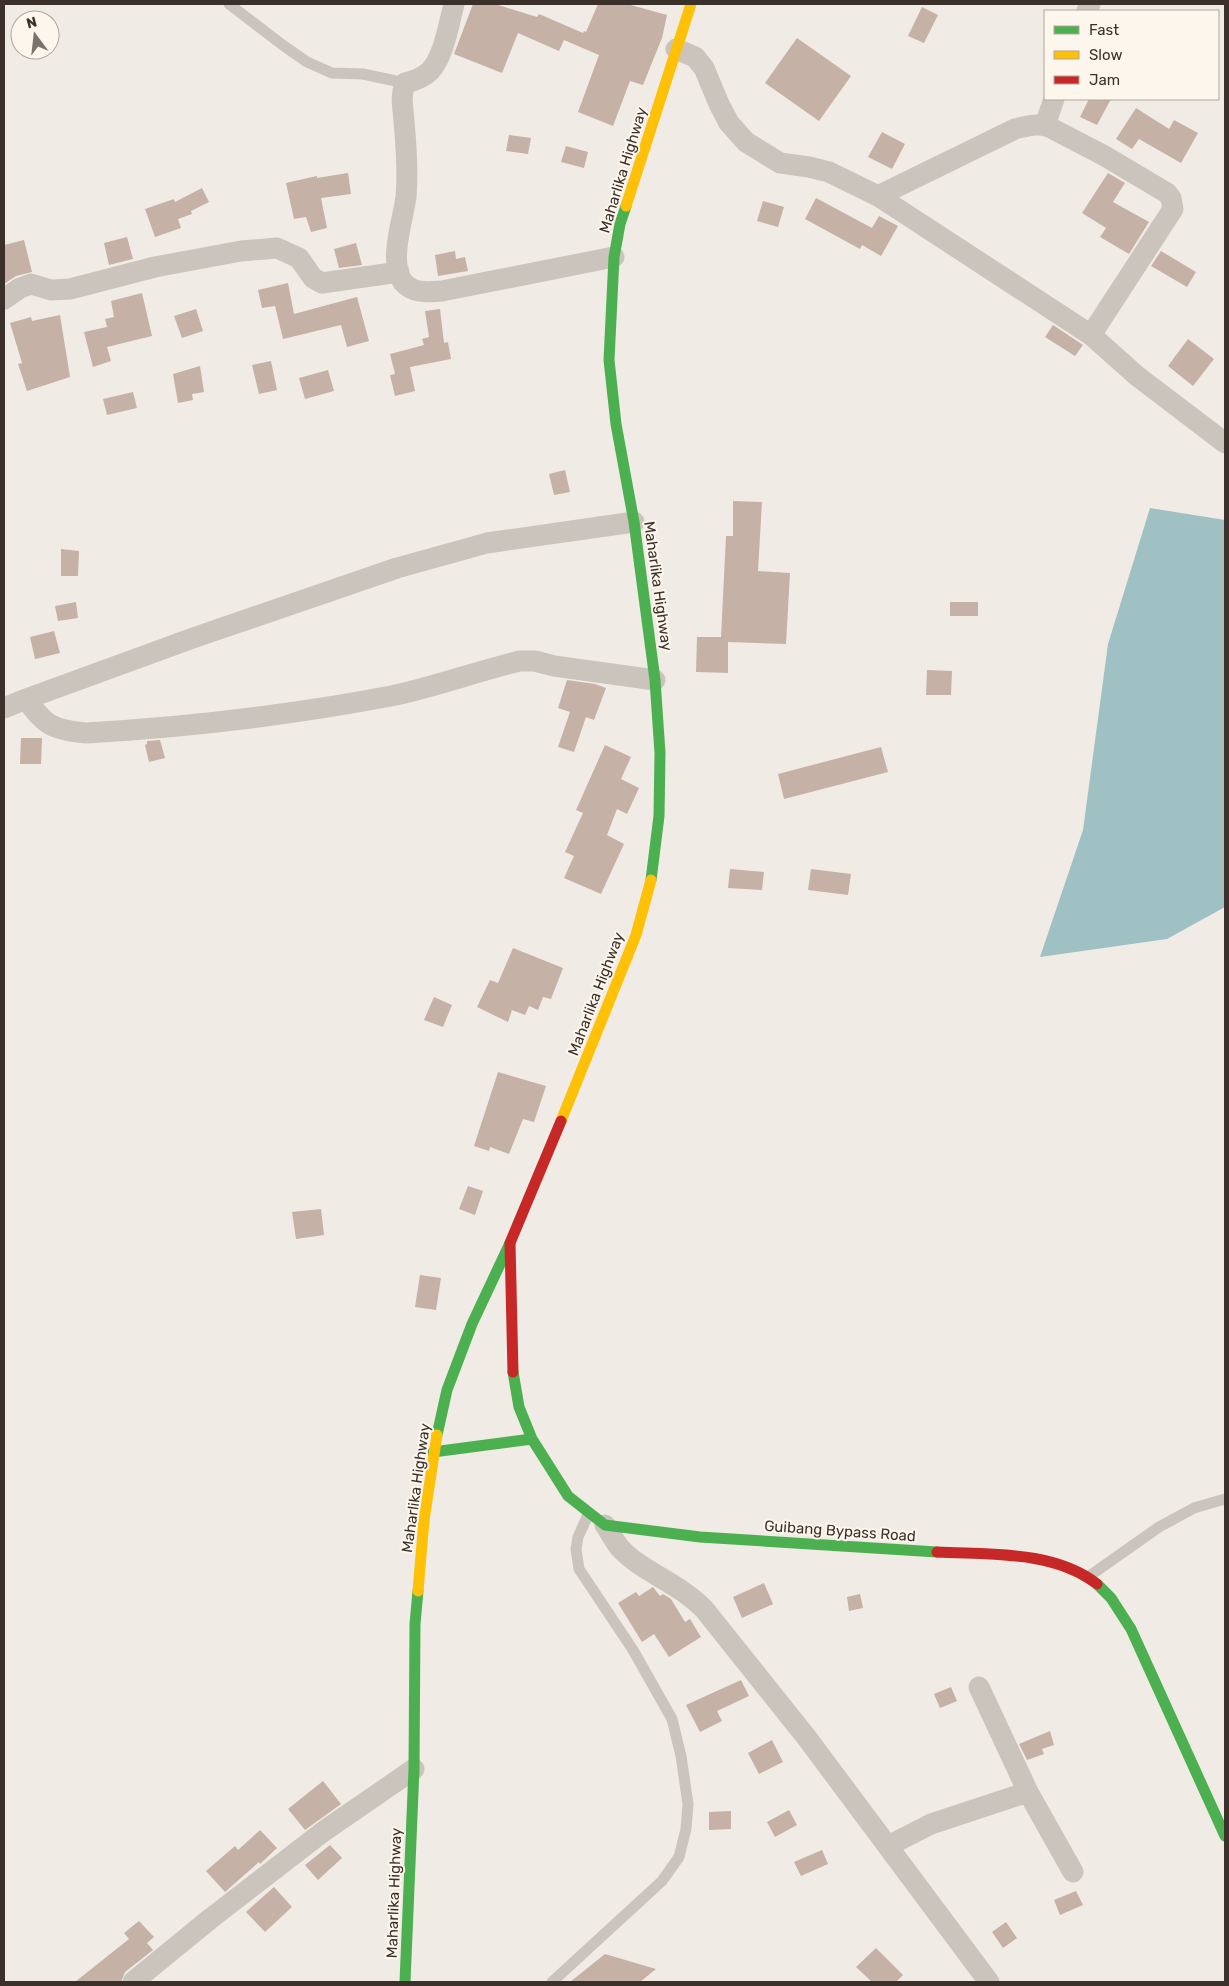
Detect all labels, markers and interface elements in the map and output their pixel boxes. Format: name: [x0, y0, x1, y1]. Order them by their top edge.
north arrow: [10, 10, 60, 60]
legend: [1044, 10, 1219, 100]
text: N: [25, 13, 39, 32]
text: Fast: [1089, 21, 1119, 39]
text: Slow: [1089, 46, 1122, 64]
text: Jam: [1089, 71, 1120, 89]
street label: Maharlika Highway: [595, 105, 651, 235]
street label: Maharlika Highway: [640, 520, 676, 652]
street label: Maharlika Highway: [564, 930, 628, 1058]
street label: Maharlika Highway: [398, 1422, 434, 1554]
street label: Guibang Bypass Road: [764, 1517, 916, 1545]
street label: Maharlika Highway: [383, 1827, 405, 1959]

